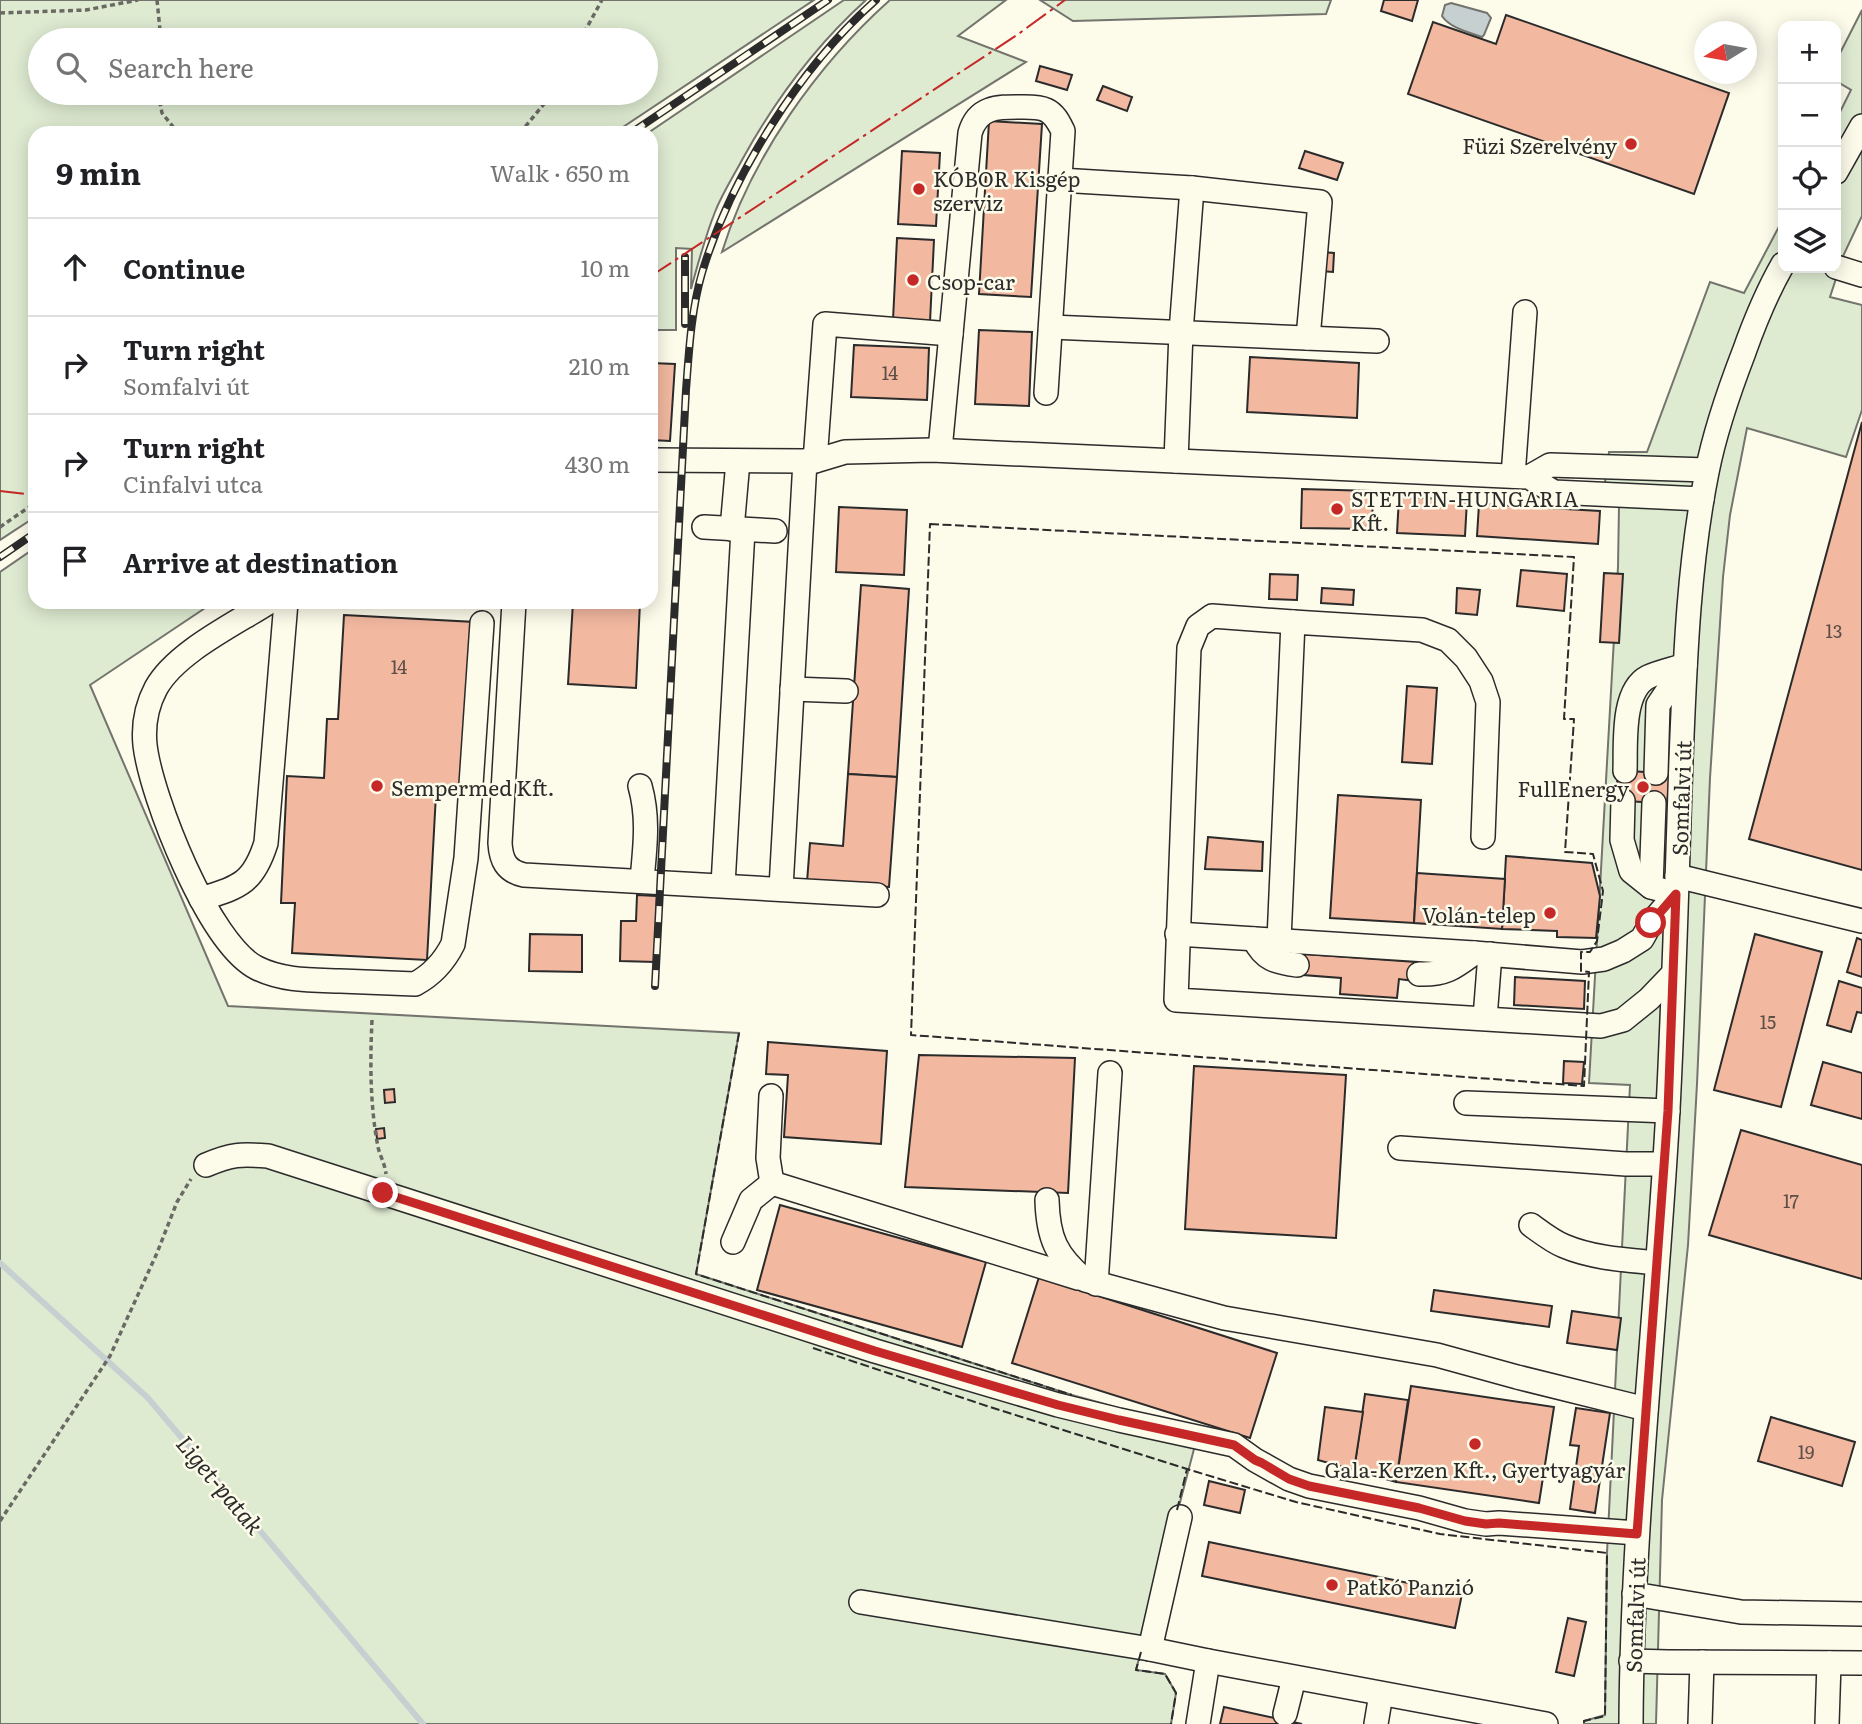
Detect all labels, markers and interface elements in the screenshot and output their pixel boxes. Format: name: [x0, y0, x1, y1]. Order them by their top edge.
north arrow: [1694, 21, 1757, 84]
map controls: [1778, 21, 1841, 273]
button: +: [1778, 21, 1841, 84]
search box: [28, 28, 658, 105]
text: Search here: [108, 47, 254, 86]
icon: search: [52, 48, 90, 86]
button: −: [1778, 84, 1841, 147]
place label: Füzi Szerelvény: [1462, 129, 1618, 160]
marker: Füzi Szerelvény: [1623, 136, 1639, 152]
button: locate: [1778, 147, 1841, 210]
text: 9 min: [56, 150, 141, 194]
text: Walk · 650 m: [490, 155, 630, 189]
place label: KÓBOR Kisgép szerviz: [933, 162, 1080, 217]
marker: KÓBOR Kisgép szerviz: [911, 181, 927, 197]
button: layers: [1778, 210, 1841, 273]
icon: ahead: [56, 248, 94, 286]
text: Continue: [123, 248, 245, 287]
text: 10 m: [580, 250, 630, 284]
place label: Csop-car: [927, 265, 1015, 296]
marker: Csop-car: [905, 272, 921, 288]
text: Turn right: [123, 329, 265, 368]
icon: right: [56, 346, 94, 384]
text: 210 m: [569, 348, 630, 382]
house number: 14: [882, 359, 898, 386]
text: Somfalvi út: [123, 368, 249, 402]
text: Turn right: [123, 427, 265, 466]
icon: right: [56, 444, 94, 482]
text: 430 m: [565, 446, 630, 480]
text: Cinfalvi utca: [123, 466, 263, 500]
place label: STETTIN-HUNGARIA Kft.: [1351, 482, 1579, 537]
marker: STETTIN-HUNGARIA Kft.: [1329, 501, 1345, 517]
icon: arrive: [56, 542, 94, 580]
text: Arrive at destination: [123, 542, 398, 581]
house number: 13: [1825, 617, 1843, 644]
house number: 14: [391, 653, 407, 680]
street label: Somfalvi út: [1662, 739, 1698, 856]
place label: Sempermed Kft.: [391, 771, 555, 802]
place label: FullEnergy: [1518, 772, 1630, 803]
marker: Sempermed Kft.: [369, 778, 385, 794]
marker: FullEnergy: [1635, 779, 1651, 795]
place label: Volán-telep: [1422, 898, 1536, 929]
marker: Volán-telep: [1542, 905, 1558, 921]
route start: [1635, 907, 1666, 938]
house number: 15: [1760, 1008, 1776, 1035]
route end: [367, 1177, 398, 1208]
house number: 17: [1783, 1187, 1799, 1214]
water label: Liget-patak: [169, 1427, 273, 1541]
marker: Gala-Kerzen Kft., Gyertyagyár: [1467, 1436, 1483, 1452]
house number: 19: [1798, 1438, 1814, 1465]
place label: Gala-Kerzen Kft., Gyertyagyár: [1325, 1453, 1626, 1484]
street label: Somfalvi út: [1616, 1556, 1652, 1673]
place label: Patkó Panzió: [1346, 1570, 1474, 1601]
marker: Patkó Panzió: [1324, 1577, 1340, 1593]

